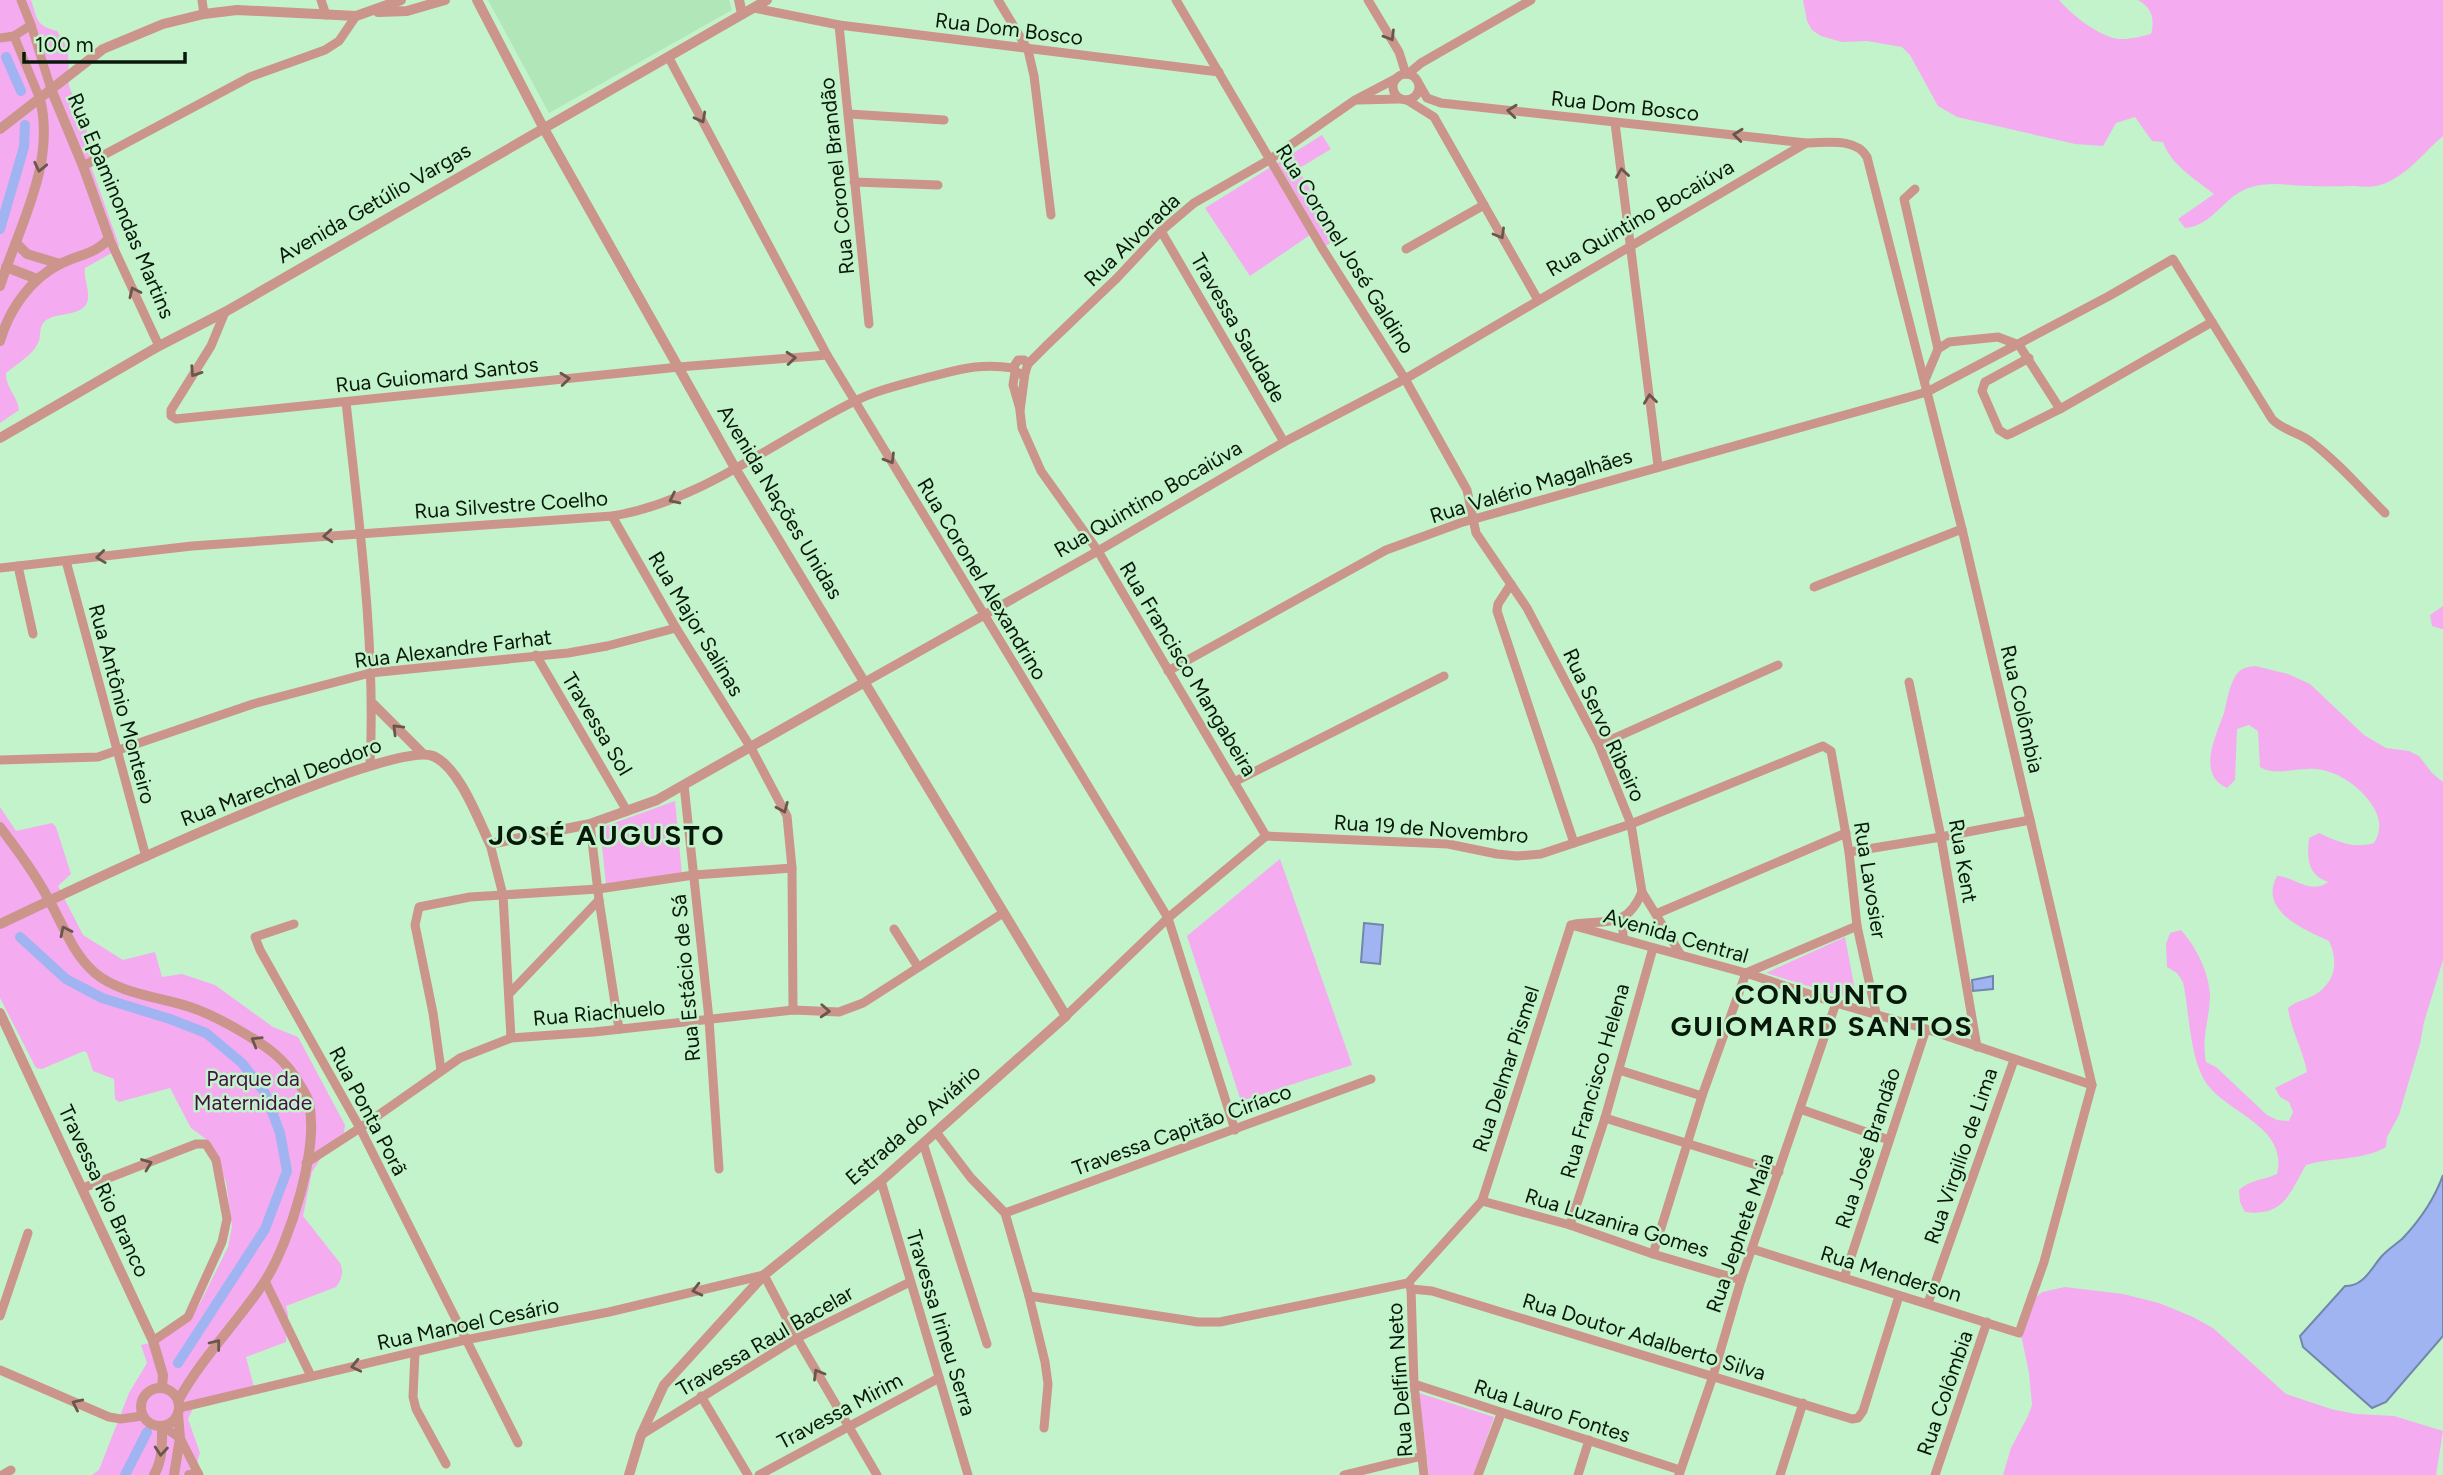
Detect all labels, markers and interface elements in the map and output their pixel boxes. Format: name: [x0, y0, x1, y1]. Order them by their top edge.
street label: Rua Dom Bosco: [934, 7, 1084, 50]
scale bar: [24, 21, 186, 65]
one-way arrow: [1381, 29, 1394, 42]
text: 100 m: [35, 32, 94, 57]
street label: Rua Coronel Brandão: [814, 76, 859, 276]
street label: Rua Dom Bosco: [1550, 85, 1700, 126]
street label: Rua Epaminondas Martins: [63, 89, 180, 322]
one-way arrow: [1506, 104, 1518, 119]
one-way arrow: [693, 111, 706, 123]
one-way arrow: [1732, 128, 1744, 143]
street label: Avenida Getúlio Vargas: [273, 137, 475, 268]
street label: Rua Coronel José Galdino: [1271, 139, 1420, 358]
street label: Rua Quintino Bocaiúva: [1542, 154, 1738, 281]
one-way arrow: [33, 160, 48, 172]
one-way arrow: [1615, 167, 1630, 179]
street label: Rua Alvorada: [1079, 188, 1185, 291]
one-way arrow: [1492, 227, 1505, 239]
street label: Travessa Saudade: [1186, 249, 1291, 407]
one-way arrow: [128, 287, 142, 299]
street label: Rua Guiomard Santos: [334, 351, 540, 398]
one-way arrow: [786, 351, 797, 366]
one-way arrow: [190, 365, 203, 378]
one-way arrow: [559, 372, 571, 387]
one-way arrow: [1642, 393, 1657, 404]
street label: Avenida Nações Unidas: [713, 400, 848, 603]
street label: Rua Quintino Bocaiúva: [1050, 435, 1246, 562]
street label: Rua Valério Magalhães: [1427, 443, 1635, 528]
one-way arrow: [882, 452, 895, 465]
street label: Rua Coronel Alexandrino: [912, 473, 1053, 684]
street label: Rua Silvestre Coelho: [413, 485, 609, 524]
one-way arrow: [669, 490, 681, 504]
one-way arrow: [322, 528, 333, 543]
street label: Rua Major Salinas: [643, 547, 750, 701]
one-way arrow: [96, 549, 107, 564]
street label: Rua Francisco Mangabeira: [1114, 557, 1262, 781]
street label: Rua Antônio Monteiro: [84, 601, 161, 807]
street label: Rua Alexandre Farhat: [353, 624, 553, 673]
street label: Rua Colômbia: [1996, 642, 2049, 775]
street label: Rua Servo Ribeiro: [1558, 644, 1651, 805]
street label: Travessa Sol: [557, 668, 638, 780]
one-way arrow: [393, 724, 406, 737]
street label: Rua Marechal Deodoro: [177, 732, 385, 831]
one-way arrow: [775, 801, 789, 813]
street label: Rua 19 de Novembro: [1333, 809, 1529, 848]
street label: Rua Kent: [1944, 817, 1983, 905]
district label: JOSÉ AUGUSTO: [488, 818, 726, 852]
street label: Rua Lavosier: [1849, 820, 1892, 940]
street label: Rua Estácio de Sá: [666, 893, 705, 1063]
street label: Avenida Central: [1601, 903, 1751, 968]
one-way arrow: [59, 926, 73, 938]
district label: CONJUNTO GUIOMARD SANTOS: [1671, 977, 1973, 1043]
street label: Rua Francisco Helena: [1555, 980, 1634, 1181]
street label: Rua Delmar Pismel: [1467, 983, 1544, 1155]
street label: Rua Riachuelo: [532, 994, 666, 1031]
one-way arrow: [820, 1004, 831, 1019]
one-way arrow: [251, 1036, 264, 1049]
street label: Rua Ponta Porã: [324, 1042, 413, 1179]
street label: Estrada do Aviário: [840, 1059, 985, 1190]
street label: Rua José Brandão: [1830, 1064, 1905, 1231]
street label: Rua Virgilío de Lima: [1919, 1064, 2002, 1247]
park label: Parque da Maternidade: [194, 1066, 312, 1115]
street label: Travessa Capitão Ciríaco: [1069, 1078, 1295, 1181]
street label: Travessa Rio Branco: [54, 1101, 155, 1281]
street label: Rua Jephete Maia: [1700, 1150, 1779, 1316]
one-way arrow: [140, 1158, 152, 1172]
street label: Rua Luzanira Gomes: [1522, 1183, 1712, 1262]
street label: Travessa Irineu Serra: [901, 1227, 982, 1419]
street label: Rua Menderson: [1818, 1240, 1965, 1307]
street label: Travessa Raul Bacelar: [672, 1280, 858, 1401]
one-way arrow: [692, 1282, 704, 1296]
street label: Rua Doutor Adalberto Silva: [1519, 1288, 1769, 1385]
street label: Rua Manoel Cesário: [375, 1292, 561, 1355]
street label: Rua Delfim Neto: [1382, 1302, 1417, 1458]
street label: Rua Colômbia: [1911, 1327, 1978, 1459]
one-way arrow: [207, 1339, 220, 1352]
one-way arrow: [350, 1357, 362, 1372]
street label: Travessa Mirim: [773, 1367, 907, 1454]
one-way arrow: [813, 1369, 826, 1382]
street label: Rua Lauro Fontes: [1471, 1373, 1633, 1448]
one-way arrow: [72, 1398, 84, 1412]
one-way arrow: [154, 1446, 169, 1457]

